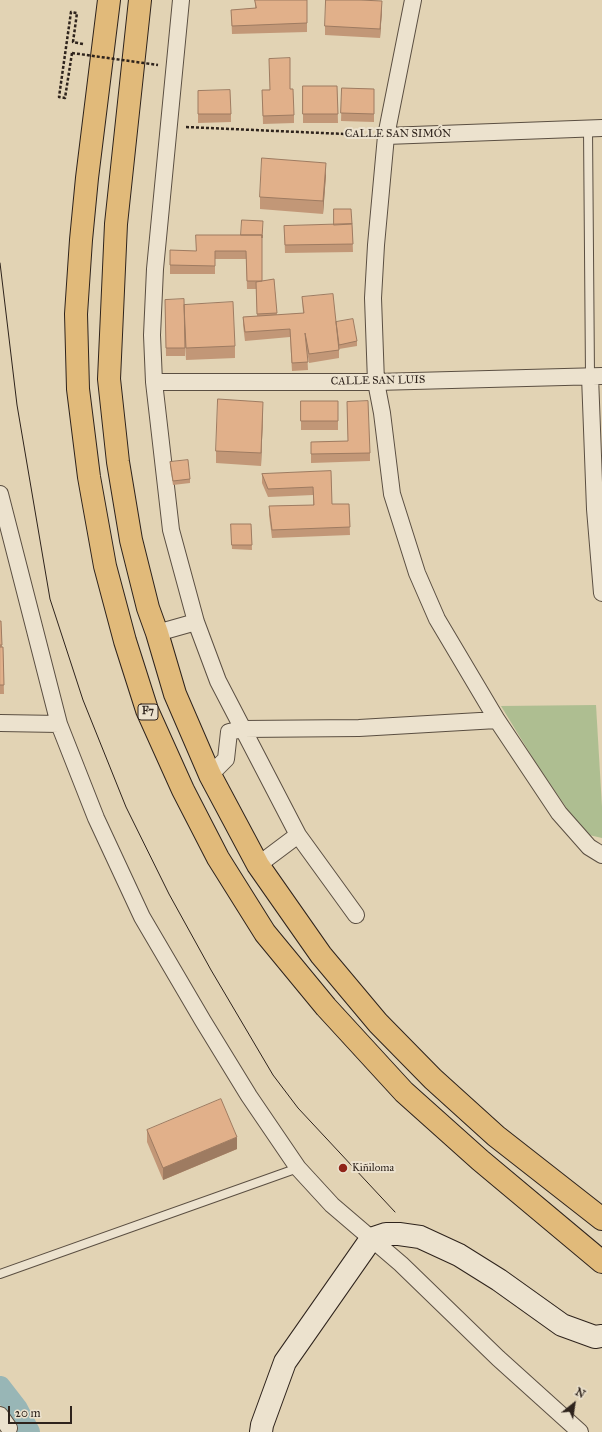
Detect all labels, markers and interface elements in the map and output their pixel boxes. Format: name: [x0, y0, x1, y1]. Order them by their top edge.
street label: CALLE SAN SIMÓN: [345, 127, 451, 141]
street label: CALLE SAN LUIS: [331, 374, 425, 388]
road number: F7: [138, 704, 158, 720]
place label: Kiñiloma: [352, 1161, 394, 1175]
marker: Kiñiloma: [337, 1162, 349, 1174]
north arrow: [554, 1384, 594, 1424]
text: N: [573, 1385, 588, 1401]
scale bar: [10, 1398, 74, 1424]
text: 20 m: [15, 1406, 41, 1420]

